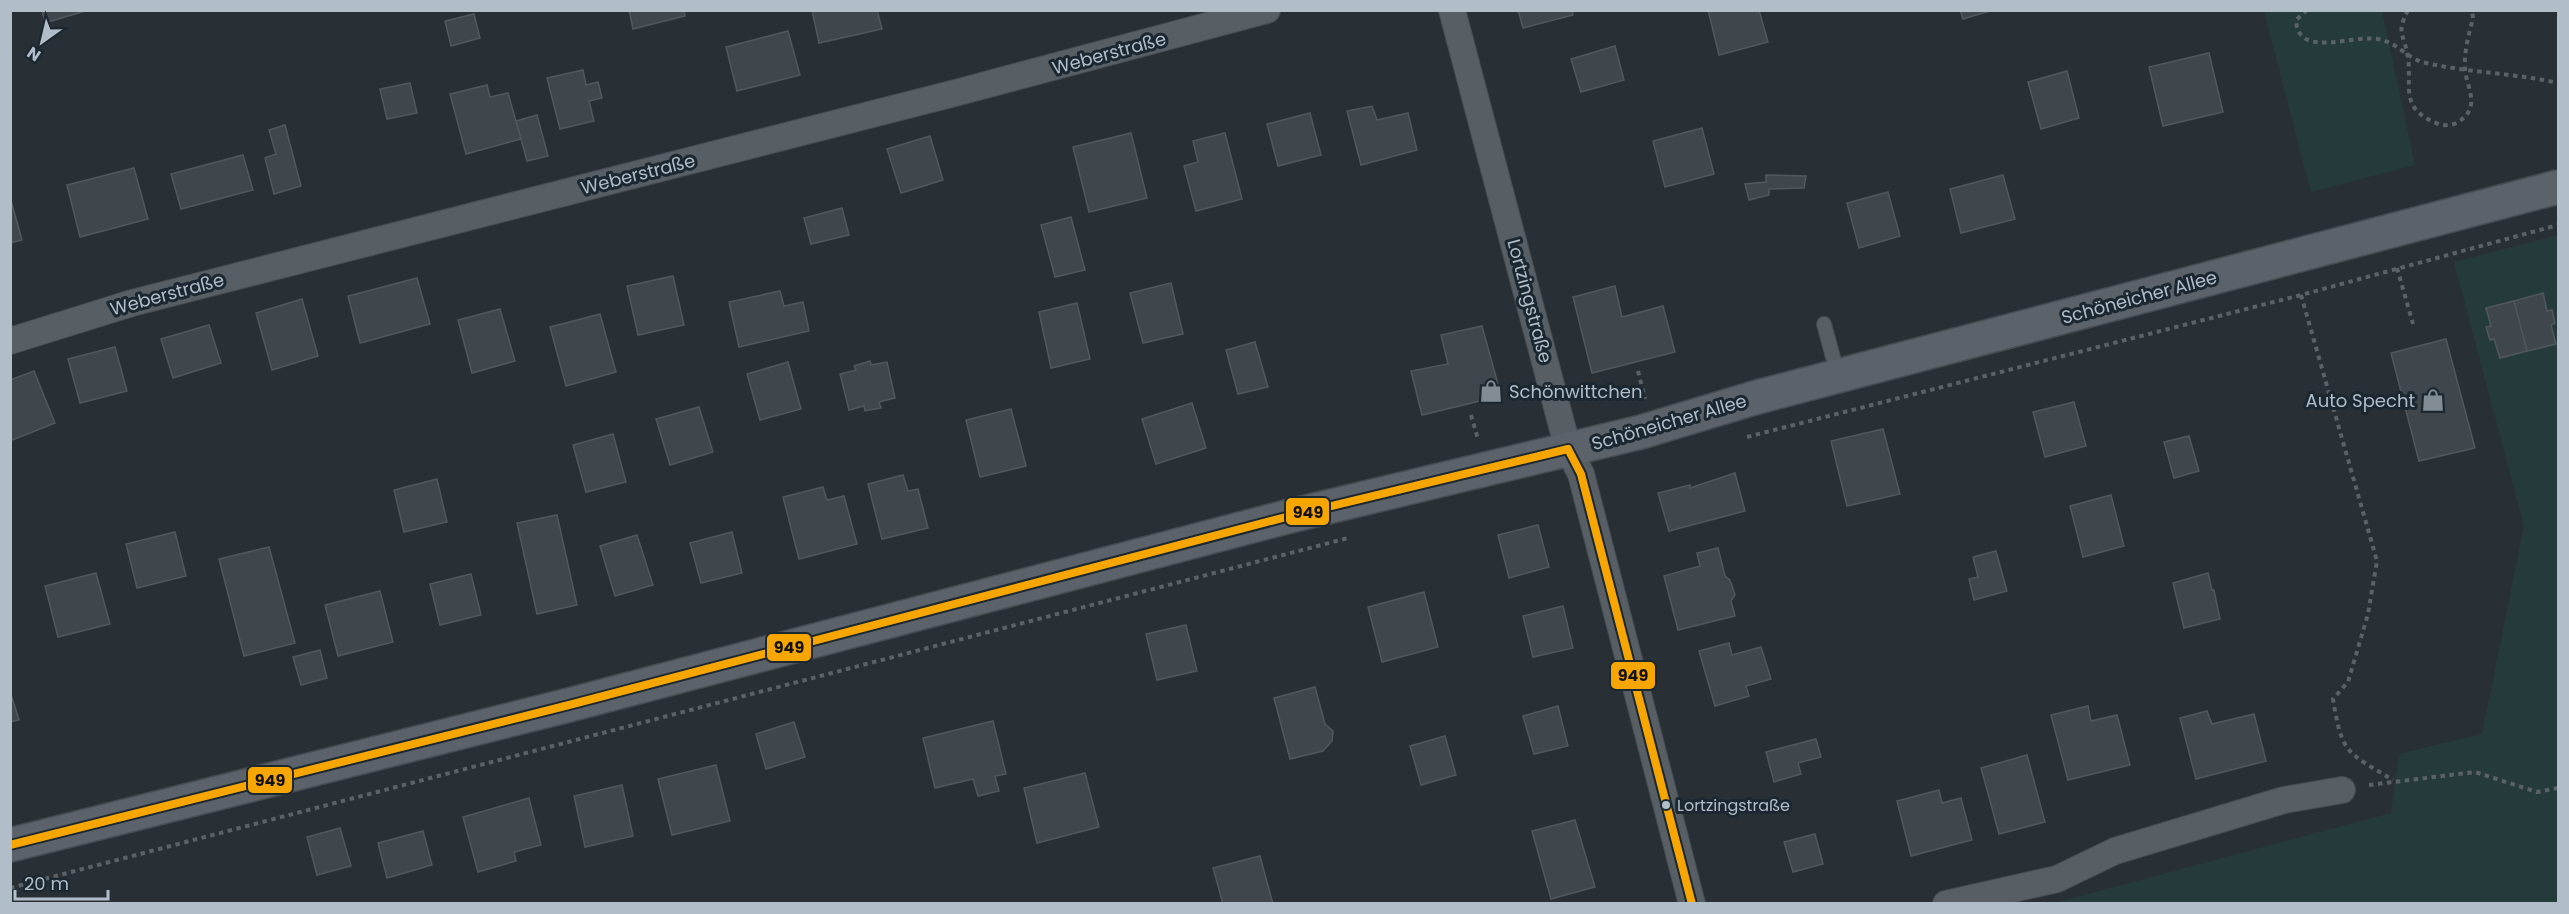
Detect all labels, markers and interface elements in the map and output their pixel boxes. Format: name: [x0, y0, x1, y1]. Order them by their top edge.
north arrow: [12, 12, 72, 72]
street label: Weberstraße: [1049, 26, 1169, 80]
text: N: [22, 41, 45, 67]
street label: Weberstraße: [578, 148, 698, 200]
street label: Lortzingstraße: [1501, 236, 1559, 366]
street label: Schöneicher Allee: [2058, 264, 2220, 330]
street label: Weberstraße: [107, 267, 227, 321]
shop icon: Schönwittchen: [1478, 378, 1504, 404]
place label: Schönwittchen: [1509, 379, 1642, 404]
shop icon: Auto Specht: [2420, 387, 2446, 413]
street label: Schöneicher Allee: [1589, 388, 1749, 456]
place label: Auto Specht: [2306, 388, 2415, 413]
line badge: 949: [1285, 497, 1330, 526]
text: 949: [1293, 501, 1323, 524]
line badge: 949: [766, 633, 812, 662]
text: 949: [774, 636, 804, 659]
line badge: 949: [1610, 661, 1656, 690]
text: 949: [1618, 664, 1648, 687]
line badge: 949: [247, 766, 293, 794]
text: 949: [255, 769, 285, 792]
place label: Lortzingstraße: [1677, 794, 1790, 817]
marker: Lortzingstraße: [1660, 799, 1672, 811]
scale bar: [15, 863, 108, 901]
text: 20 m: [24, 871, 69, 896]

